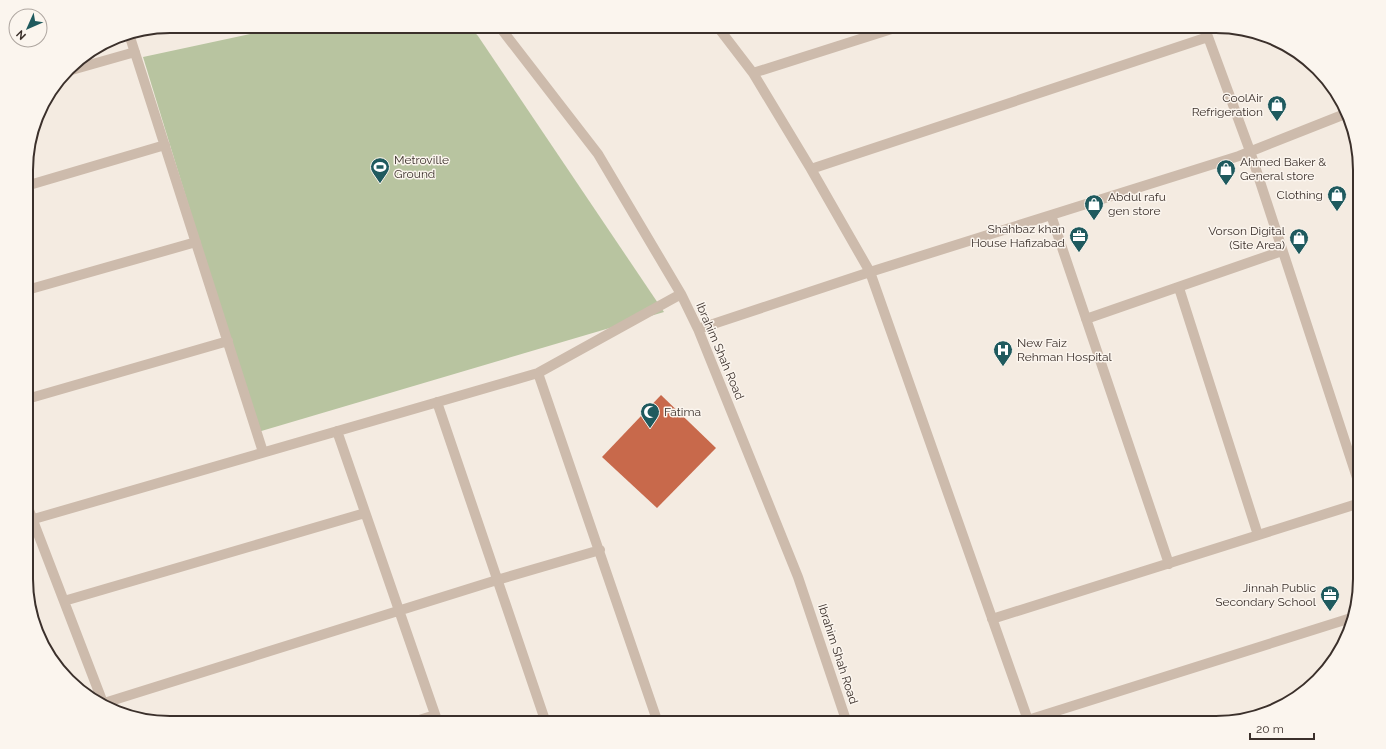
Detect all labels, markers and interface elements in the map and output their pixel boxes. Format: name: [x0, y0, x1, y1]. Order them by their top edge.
north arrow: [8, 8, 48, 48]
text: N: [14, 27, 29, 42]
place label: CoolAir Refrigeration: [1192, 91, 1264, 119]
shop icon: CoolAir Refrigeration: [1266, 94, 1288, 122]
place label: Metroville Ground: [394, 153, 449, 181]
place label: Ahmed Baker & General store: [1240, 155, 1326, 183]
sports icon: Metroville Ground: [369, 156, 391, 184]
shop icon: Ahmed Baker & General store: [1215, 158, 1237, 186]
shop icon: Clothing: [1326, 184, 1348, 212]
place label: Clothing: [1276, 188, 1323, 202]
place label: Abdul rafu gen store: [1108, 190, 1166, 218]
shop icon: Abdul rafu gen store: [1083, 193, 1105, 221]
place label: Shahbaz khan House Hafizabad: [971, 222, 1065, 250]
place label: Vorson Digital (Site Area): [1208, 224, 1286, 252]
office icon: Shahbaz khan House Hafizabad: [1068, 225, 1090, 253]
shop icon: Vorson Digital (Site Area): [1288, 227, 1310, 255]
street label: Ibrahim Shah Road: [693, 300, 747, 402]
place label: New Faiz Rehman Hospital: [1017, 336, 1113, 364]
hospital icon: New Faiz Rehman Hospital: [992, 339, 1014, 367]
mosque icon: Fatima: [639, 401, 661, 429]
place label: Fatima: [664, 405, 701, 419]
place label: Jinnah Public Secondary School: [1215, 581, 1317, 609]
office icon: Jinnah Public Secondary School: [1319, 584, 1341, 612]
street label: Ibrahim Shah Road: [815, 602, 861, 706]
scale bar: [1250, 715, 1314, 741]
text: 20 m: [1256, 722, 1284, 736]

